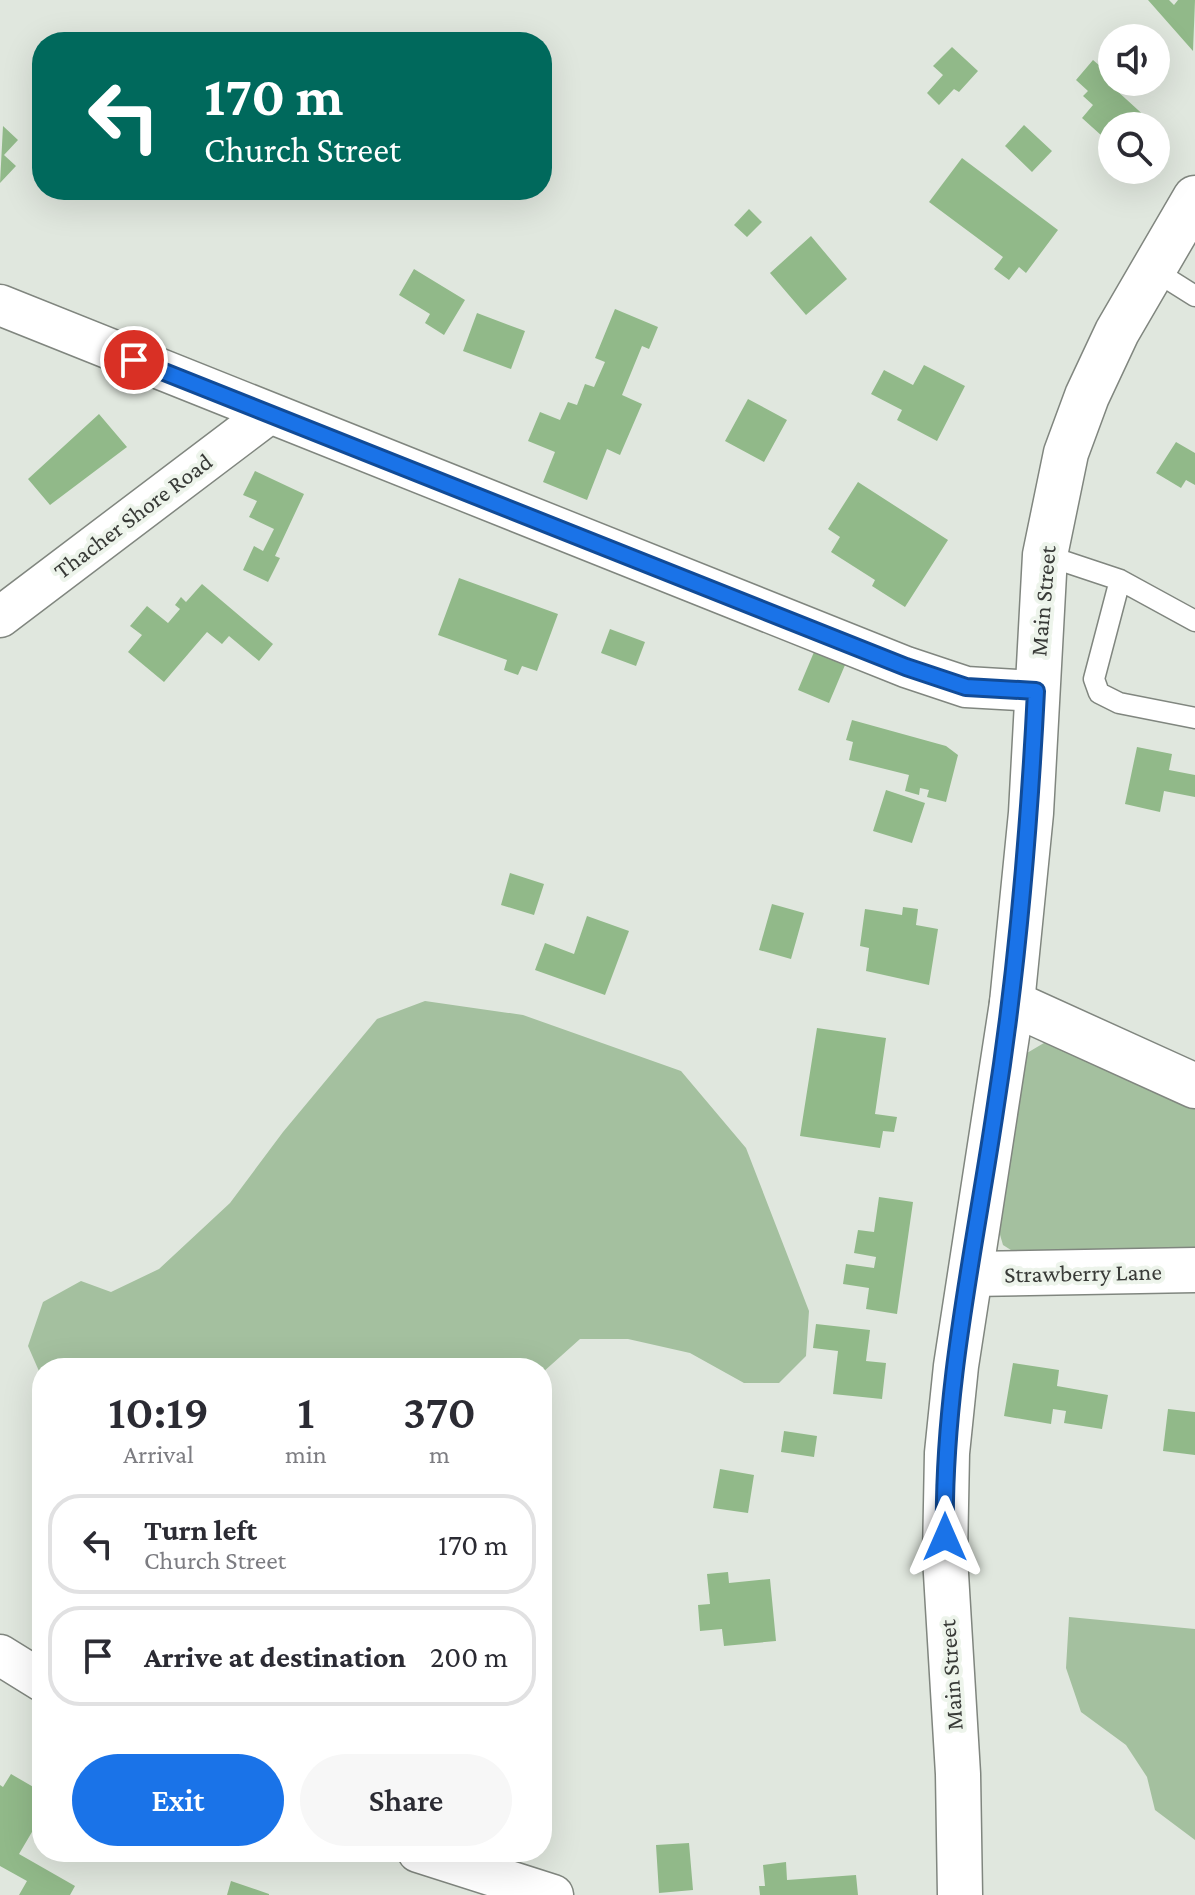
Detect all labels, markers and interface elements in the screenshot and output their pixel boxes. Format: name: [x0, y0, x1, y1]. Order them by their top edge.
map controls: [1098, 24, 1170, 184]
button: sound: [1098, 24, 1170, 96]
icon: left: [72, 64, 176, 168]
text: 170 m: [204, 65, 343, 127]
button: search: [1098, 112, 1170, 184]
text: Church Street: [204, 130, 401, 170]
pin: [100, 326, 168, 394]
icon: arrive: [112, 338, 156, 382]
street label: Thacher Shore Road: [48, 447, 217, 584]
street label: Main Street: [1024, 543, 1061, 657]
street label: Strawberry Lane: [1004, 1258, 1162, 1287]
text: 10:19: [108, 1385, 209, 1438]
text: 1: [297, 1385, 314, 1438]
text: 370: [403, 1385, 476, 1438]
text: Arrival: [123, 1440, 194, 1469]
text: min: [285, 1440, 327, 1469]
text: m: [429, 1440, 450, 1469]
position arrow: [903, 1495, 987, 1579]
text: Turn left: [144, 1513, 257, 1546]
icon: left: [76, 1522, 120, 1566]
text: 170 m: [438, 1528, 508, 1561]
text: Church Street: [144, 1546, 286, 1575]
street label: Main Street: [933, 1618, 968, 1731]
icon: arrive: [76, 1634, 120, 1678]
text: Arrive at destination: [144, 1640, 406, 1673]
text: 200 m: [430, 1640, 508, 1673]
button: Exit: [72, 1754, 284, 1846]
button: Share: [300, 1754, 512, 1846]

